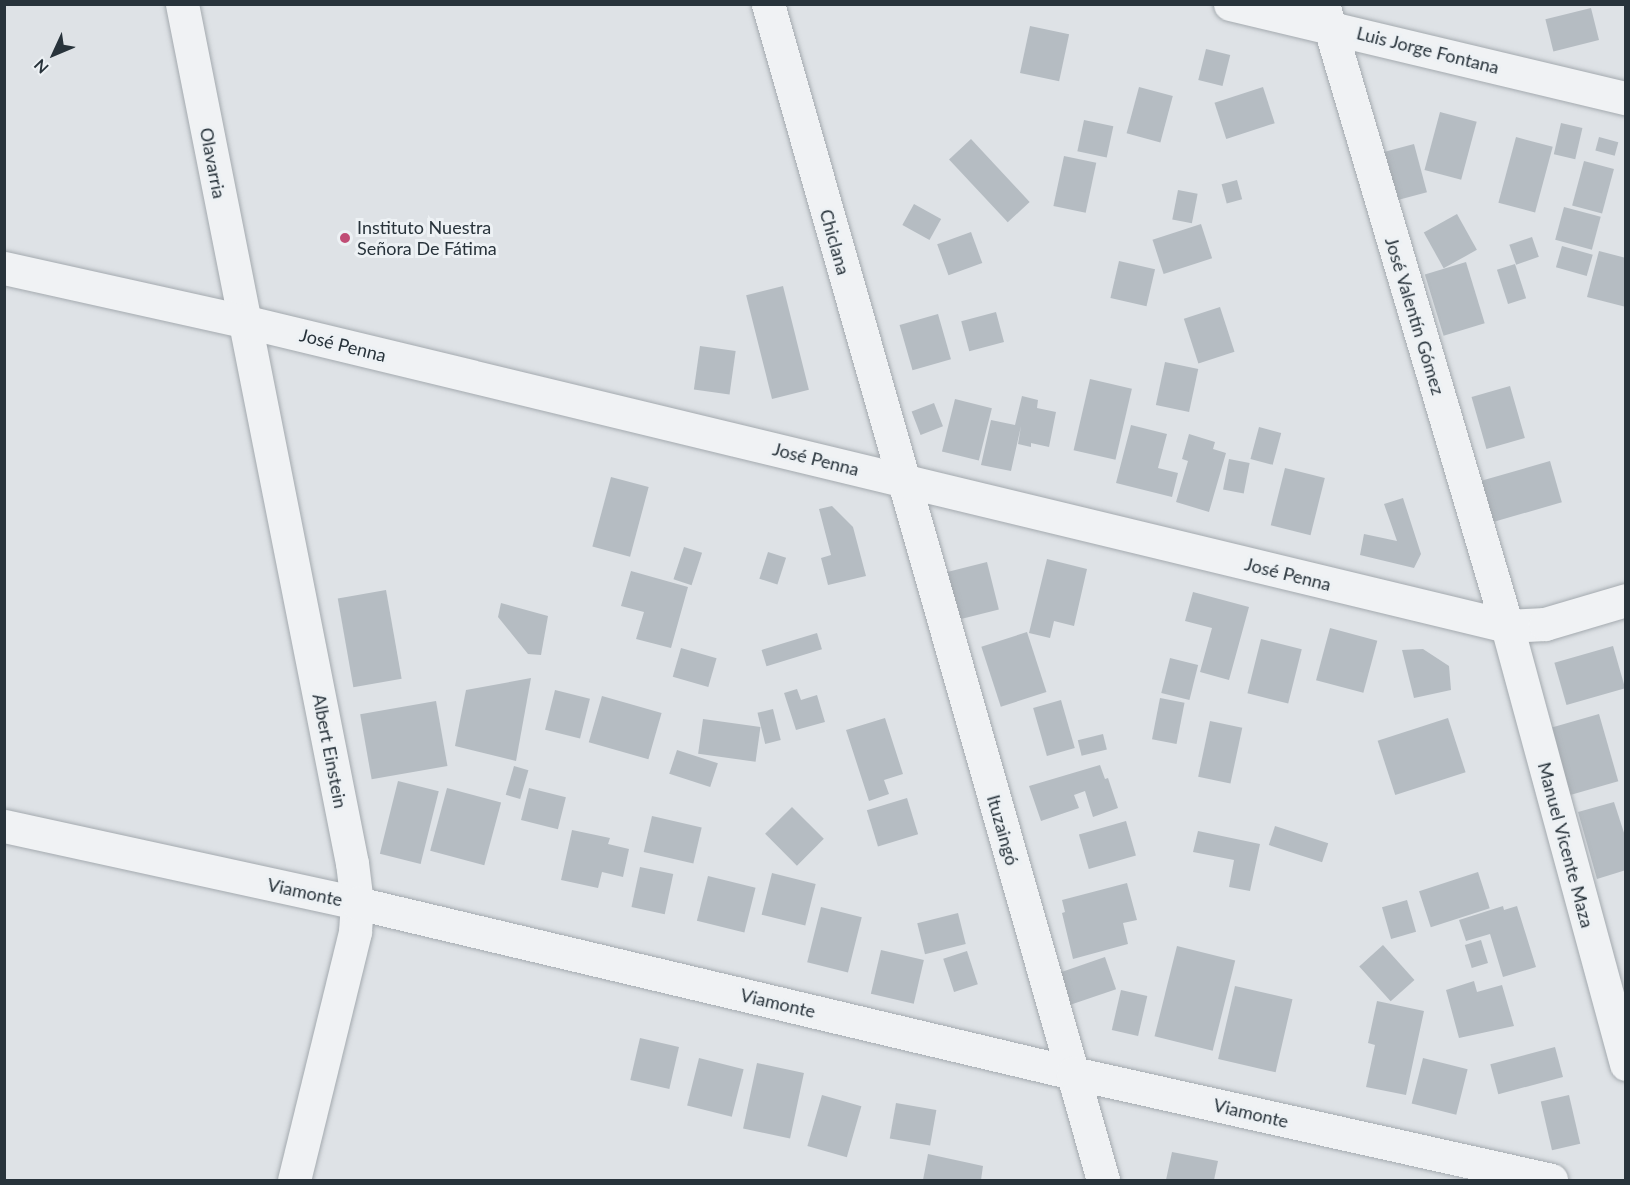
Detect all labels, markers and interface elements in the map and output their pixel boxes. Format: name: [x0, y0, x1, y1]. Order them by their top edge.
street label: Luis Jorge Fontana: [1354, 22, 1502, 78]
north arrow: [24, 24, 84, 84]
text: N: [30, 56, 52, 78]
street label: Olavarria: [196, 126, 230, 200]
street label: Chiclana: [815, 207, 855, 277]
place label: Instituto Nuestra Señora De Fátima: [357, 217, 497, 260]
marker: Instituto Nuestra Señora De Fátima: [338, 231, 352, 245]
street label: José Valentín Gómez: [1381, 234, 1449, 398]
street label: José Penna: [298, 324, 388, 366]
street label: José Penna: [771, 438, 861, 480]
street label: José Penna: [1243, 553, 1333, 595]
street label: Albert Einstein: [308, 692, 352, 810]
street label: Manuel Vicente Maza: [1533, 760, 1599, 930]
street label: Ituzaingó: [983, 792, 1023, 868]
street label: Viamonte: [265, 874, 345, 910]
street label: Viamonte: [738, 984, 818, 1022]
street label: Viamonte: [1211, 1094, 1291, 1132]

